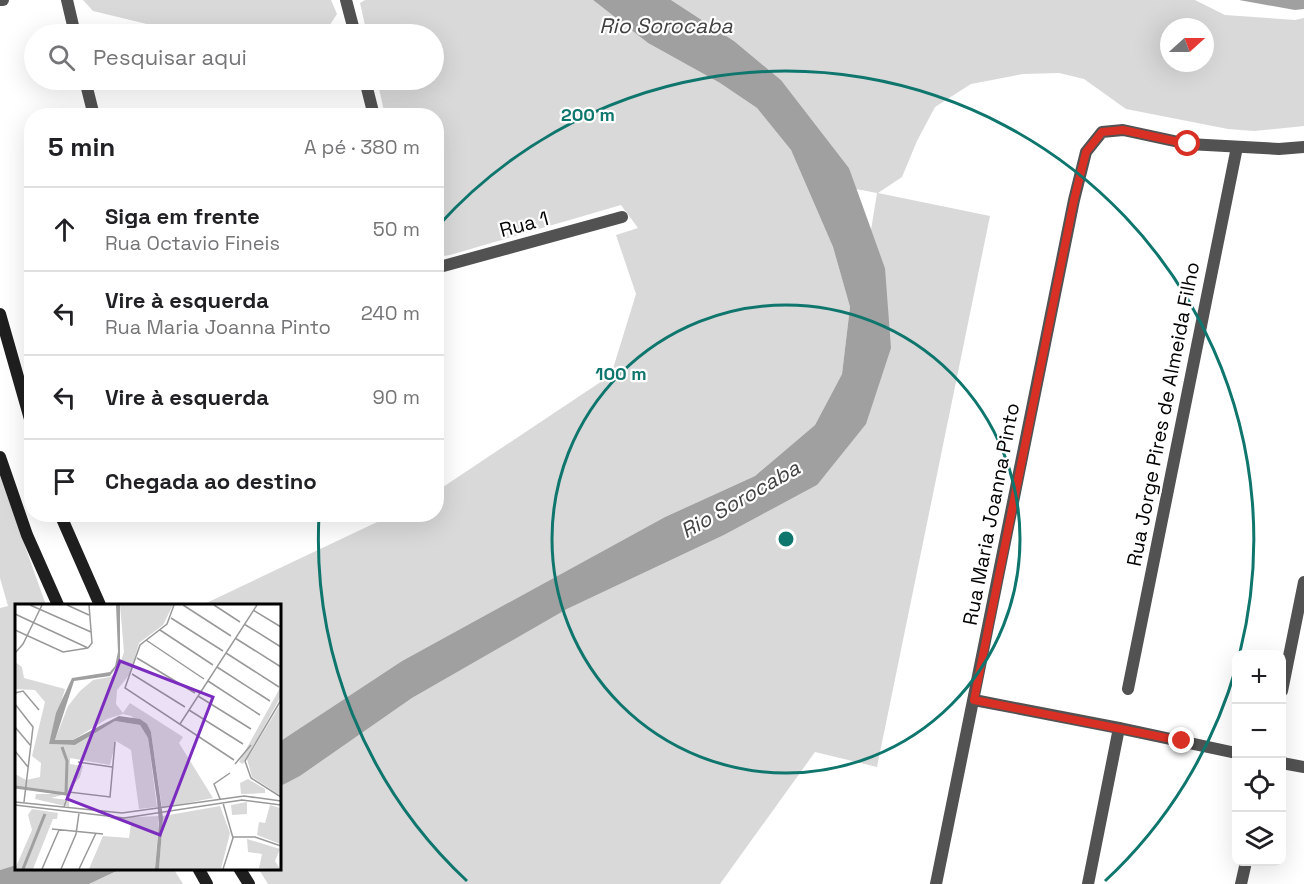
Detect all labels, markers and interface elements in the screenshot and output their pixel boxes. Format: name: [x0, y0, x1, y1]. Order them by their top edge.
water label: Rio Sorocaba: [599, 12, 734, 39]
north arrow: [1160, 18, 1214, 72]
search box: [24, 24, 444, 90]
icon: search: [45, 41, 78, 74]
text: Pesquisar aqui: [93, 43, 247, 71]
text: 200 m: [561, 103, 615, 126]
text: 5 min: [48, 130, 115, 164]
route start: [1174, 130, 1200, 156]
text: A pé · 380 m: [304, 134, 420, 160]
text: Siga em frente: [105, 202, 260, 230]
street label: Rua 1: [497, 205, 551, 243]
icon: ahead: [48, 213, 81, 246]
text: 50 m: [373, 216, 420, 242]
text: Rua Octavio Fineis: [105, 230, 280, 256]
street label: Rua Jorge Pires de Almeida Filho: [1121, 260, 1205, 568]
text: Vire à esquerda: [105, 286, 269, 314]
icon: left: [48, 297, 81, 330]
text: 240 m: [361, 300, 420, 326]
text: Rua Maria Joanna Pinto: [105, 314, 331, 340]
text: 100 m: [595, 362, 647, 385]
icon: left: [48, 381, 81, 414]
text: Vire à esquerda: [105, 383, 269, 411]
text: 90 m: [373, 384, 420, 410]
street label: Rua Maria Joanna Pinto: [957, 401, 1025, 627]
water label: Rio Sorocaba: [676, 454, 805, 544]
icon: arrive: [48, 465, 81, 498]
text: Chegada ao destino: [105, 467, 317, 495]
centre of rings: [776, 529, 796, 549]
inset map: [15, 604, 280, 869]
map controls: [1232, 650, 1286, 866]
button: +: [1232, 650, 1286, 704]
button: −: [1232, 704, 1286, 758]
route end: [1168, 727, 1194, 753]
button: locate: [1232, 758, 1286, 812]
button: layers: [1232, 812, 1286, 866]

